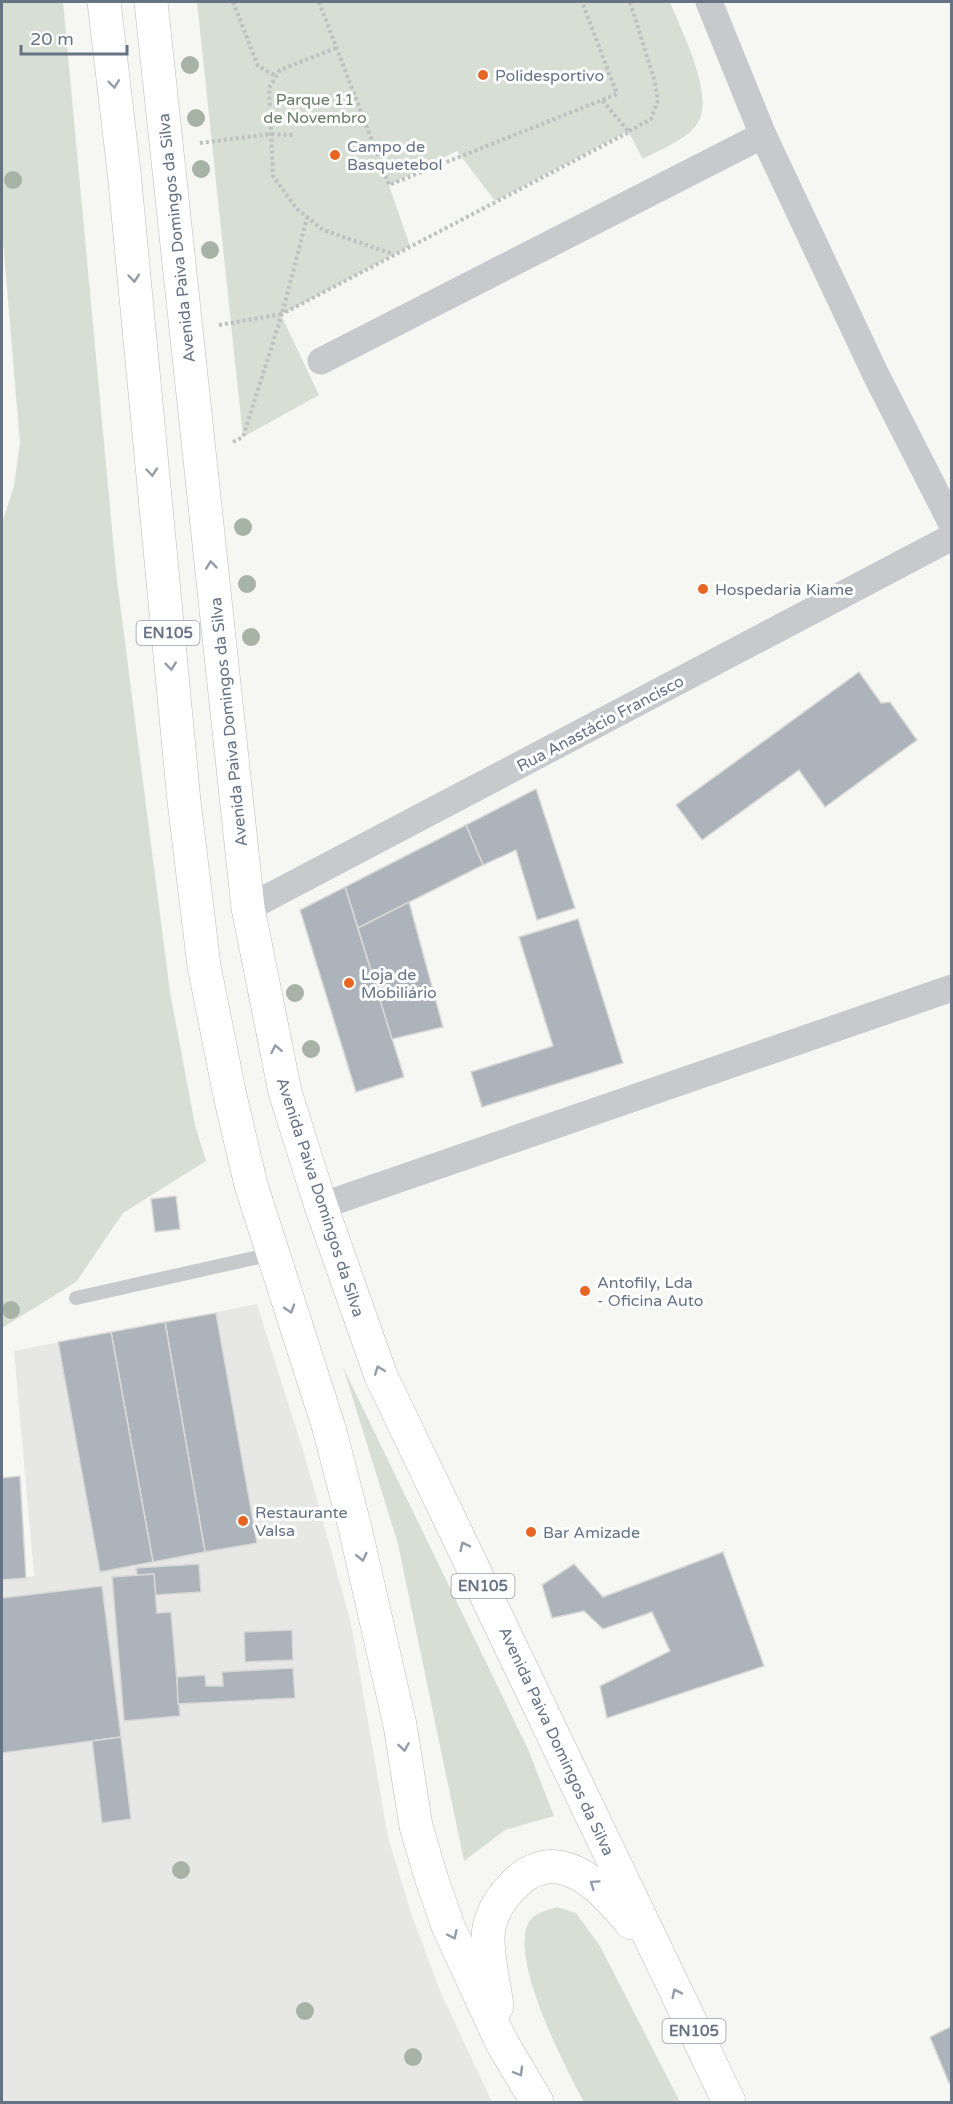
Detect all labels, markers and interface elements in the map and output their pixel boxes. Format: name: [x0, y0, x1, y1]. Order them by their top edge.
scale bar: [21, 18, 128, 56]
text: 20 m: [30, 28, 74, 50]
place label: Polidesportivo: [495, 66, 604, 86]
marker: Polidesportivo: [476, 68, 490, 82]
one-way arrow: [107, 80, 119, 89]
park label: Parque 11 de Novembro: [263, 90, 367, 128]
street label: Avenida Paiva Domingos da Silva: [154, 112, 200, 363]
place label: Campo de Basquetebol: [347, 137, 443, 175]
marker: Campo de Basquetebol: [328, 148, 342, 162]
one-way arrow: [127, 274, 140, 283]
one-way arrow: [145, 468, 158, 477]
one-way arrow: [206, 560, 218, 569]
place label: Hospedaria Kiame: [715, 580, 853, 600]
marker: Hospedaria Kiame: [696, 582, 710, 596]
street label: Avenida Paiva Domingos da Silva: [206, 596, 252, 847]
road number: EN105: [136, 621, 200, 645]
one-way arrow: [164, 662, 177, 671]
street label: Rua Anastácio Francisco: [513, 671, 688, 776]
place label: Loja de Mobiliário: [361, 965, 437, 1003]
marker: Loja de Mobiliário: [342, 976, 356, 990]
one-way arrow: [270, 1044, 283, 1054]
street label: Avenida Paiva Domingos da Silva: [272, 1075, 368, 1319]
place label: Antofily, Lda - Oficina Auto: [597, 1273, 703, 1311]
marker: Antofily, Lda - Oficina Auto: [578, 1284, 592, 1298]
one-way arrow: [283, 1303, 295, 1314]
one-way arrow: [374, 1365, 387, 1376]
place label: Restaurante Valsa: [255, 1503, 348, 1541]
marker: Restaurante Valsa: [236, 1514, 250, 1528]
place label: Bar Amizade: [543, 1523, 640, 1543]
marker: Bar Amizade: [524, 1525, 538, 1539]
one-way arrow: [459, 1541, 471, 1552]
one-way arrow: [355, 1552, 368, 1562]
road number: EN105: [452, 1574, 514, 1598]
street label: Avenida Paiva Domingos da Silva: [494, 1624, 618, 1859]
one-way arrow: [397, 1743, 409, 1752]
one-way arrow: [590, 1880, 601, 1891]
one-way arrow: [445, 1929, 457, 1940]
one-way arrow: [672, 1988, 684, 1999]
road number: EN105: [662, 2019, 726, 2043]
one-way arrow: [512, 2066, 523, 2076]

